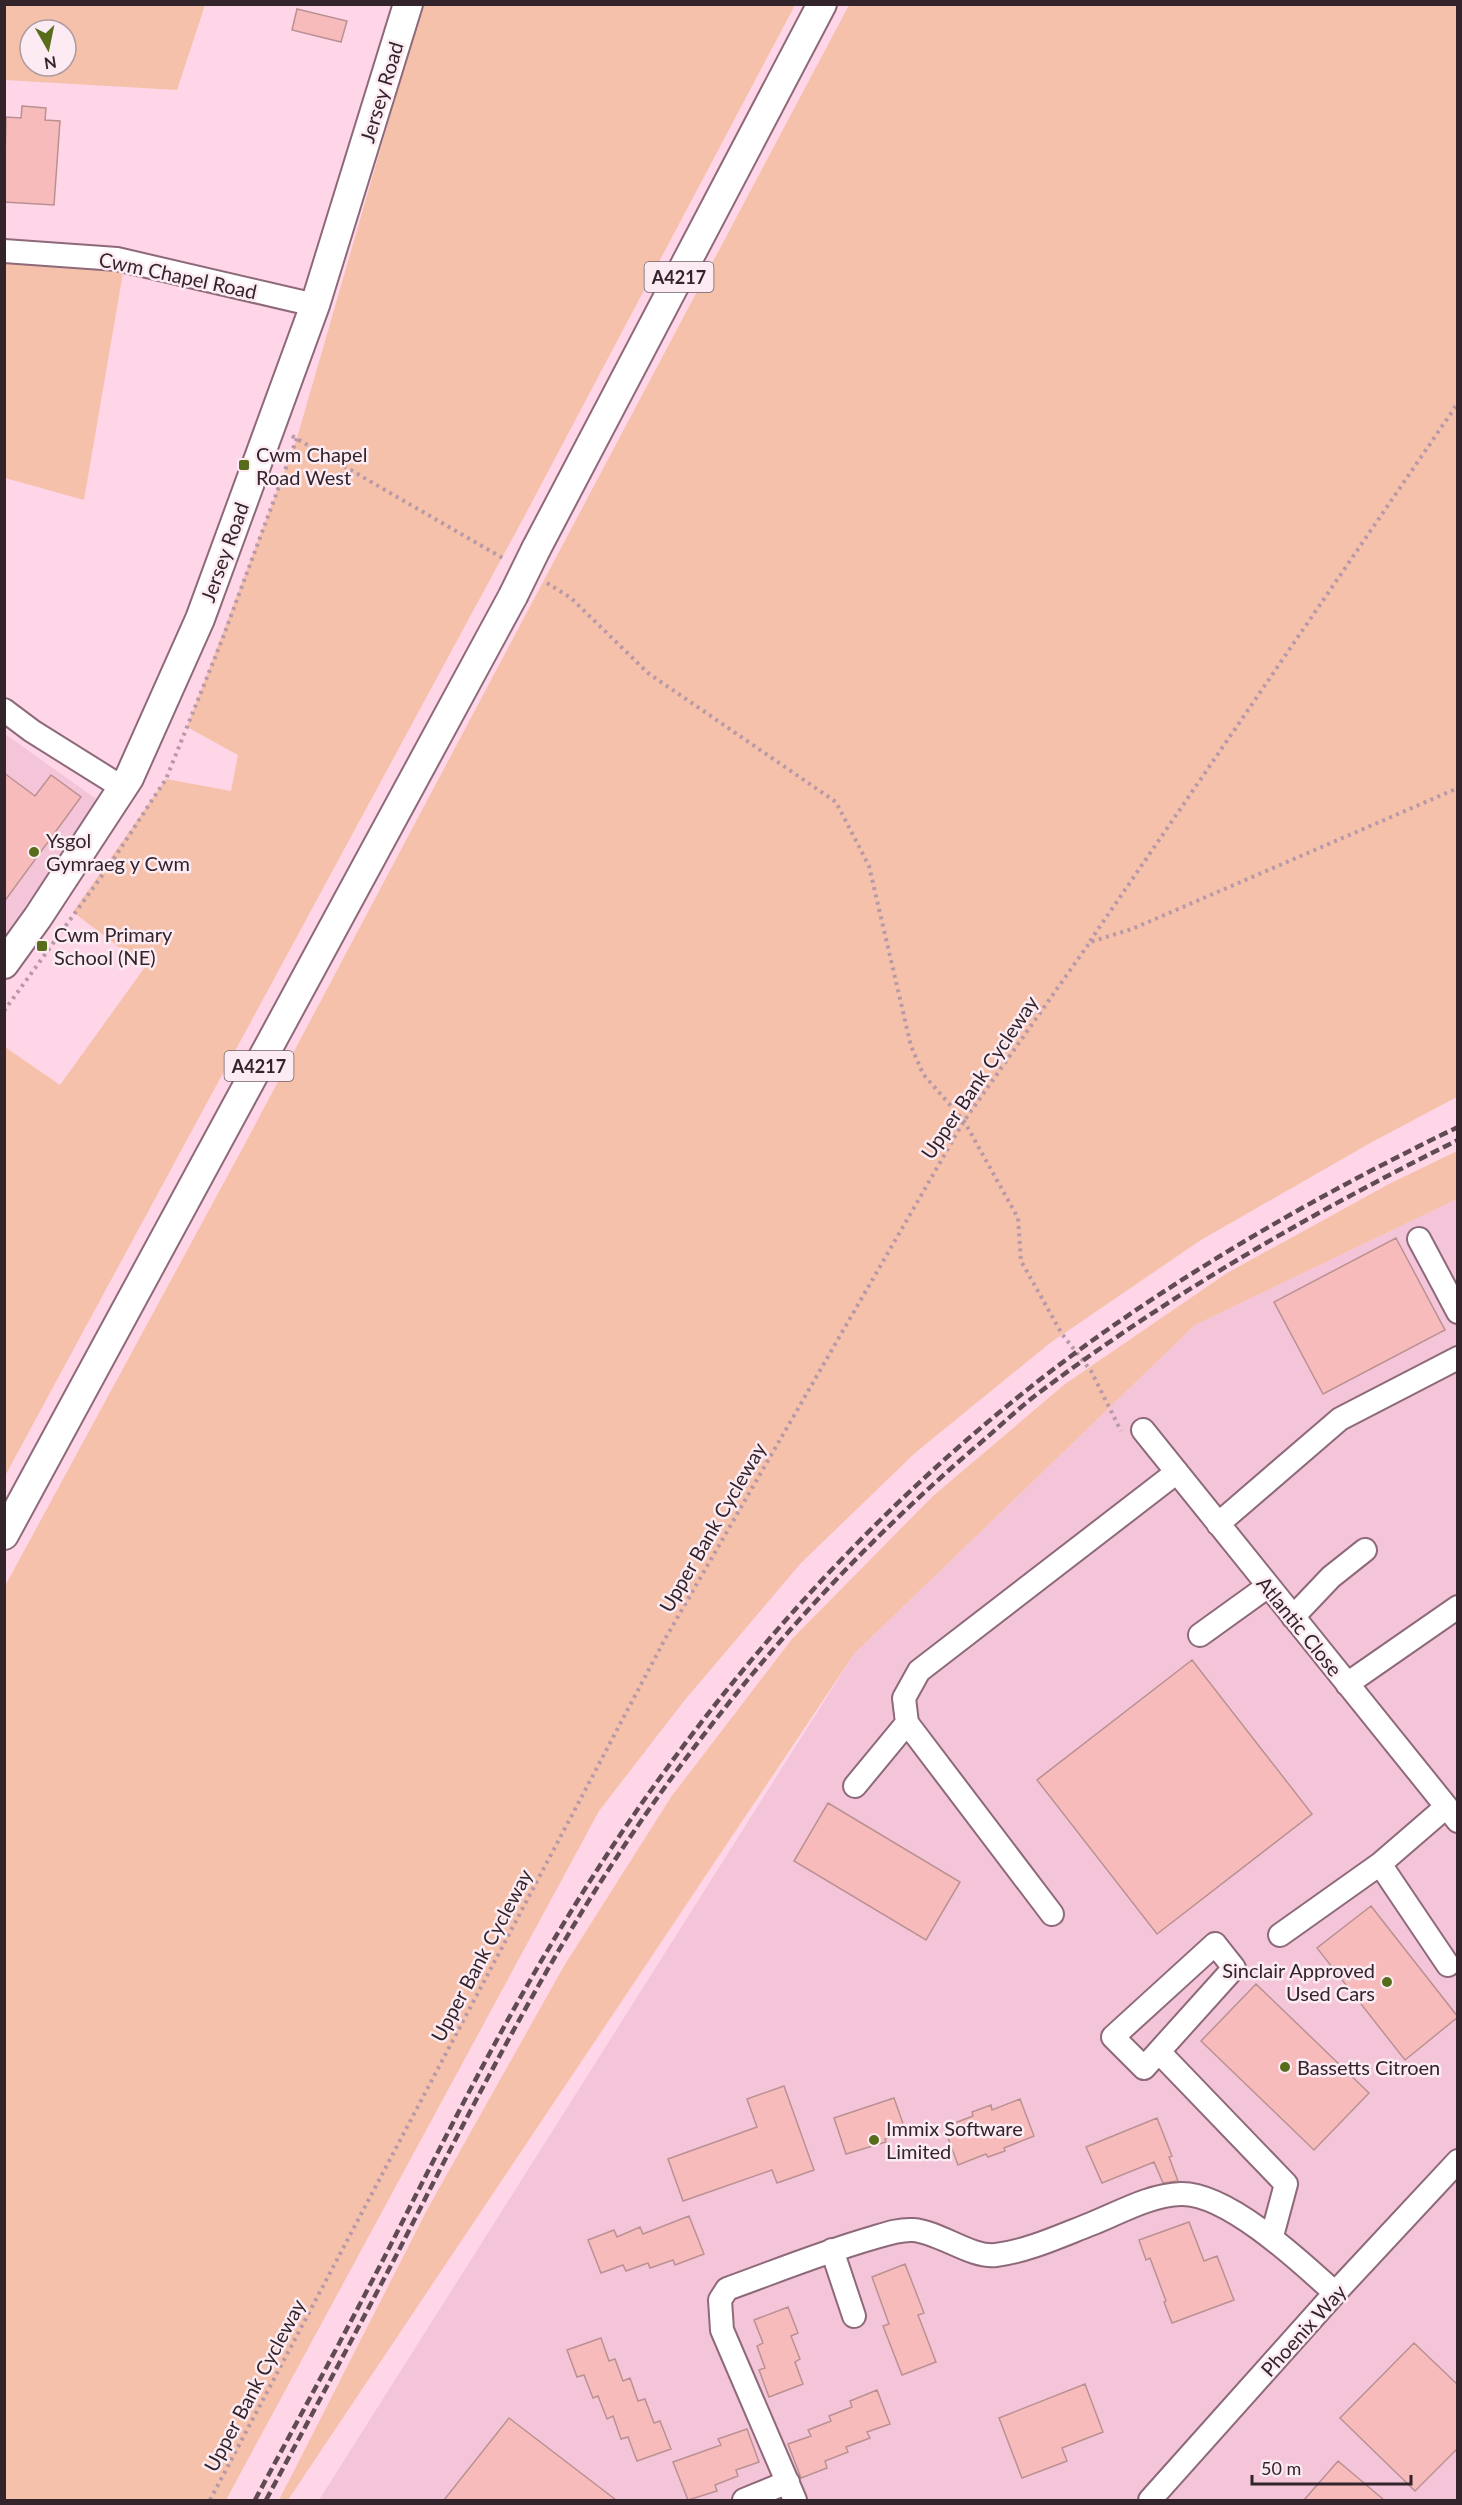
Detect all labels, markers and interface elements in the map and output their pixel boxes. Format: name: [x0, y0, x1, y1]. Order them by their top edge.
north arrow: [18, 18, 78, 78]
street label: Jersey Road: [354, 39, 408, 145]
text: N: [43, 53, 58, 74]
street label: Cwm Chapel Road: [97, 247, 259, 303]
road number: A4217: [644, 262, 714, 292]
place label: Cwm Chapel Road West: [256, 442, 367, 489]
marker: Cwm Chapel Road West: [237, 458, 251, 472]
street label: Jersey Road: [195, 499, 253, 605]
place label: Ysgol Gymraeg y Cwm: [46, 828, 190, 875]
marker: Ysgol Gymraeg y Cwm: [27, 845, 41, 859]
place label: Cwm Primary School (NE): [54, 922, 173, 969]
marker: Cwm Primary School (NE): [35, 939, 49, 953]
street label: Upper Bank Cycleway: [915, 990, 1043, 1163]
road number: A4217: [224, 1051, 294, 1081]
street label: Upper Bank Cycleway: [654, 1437, 771, 1616]
street label: Atlantic Close: [1252, 1571, 1348, 1681]
street label: Upper Bank Cycleway: [425, 1864, 537, 2045]
place label: Sinclair Approved Used Cars: [1222, 1958, 1375, 2005]
marker: Sinclair Approved Used Cars: [1380, 1975, 1394, 1989]
place label: Bassetts Citroen: [1297, 2055, 1440, 2079]
marker: Bassetts Citroen: [1278, 2060, 1292, 2074]
place label: Immix Software Limited: [886, 2116, 1023, 2163]
marker: Immix Software Limited: [867, 2133, 881, 2147]
street label: Phoenix Way: [1255, 2279, 1351, 2381]
street label: Upper Bank Cycleway: [198, 2294, 310, 2475]
scale bar: [1252, 2448, 1411, 2486]
text: 50 m: [1261, 2457, 1301, 2479]

